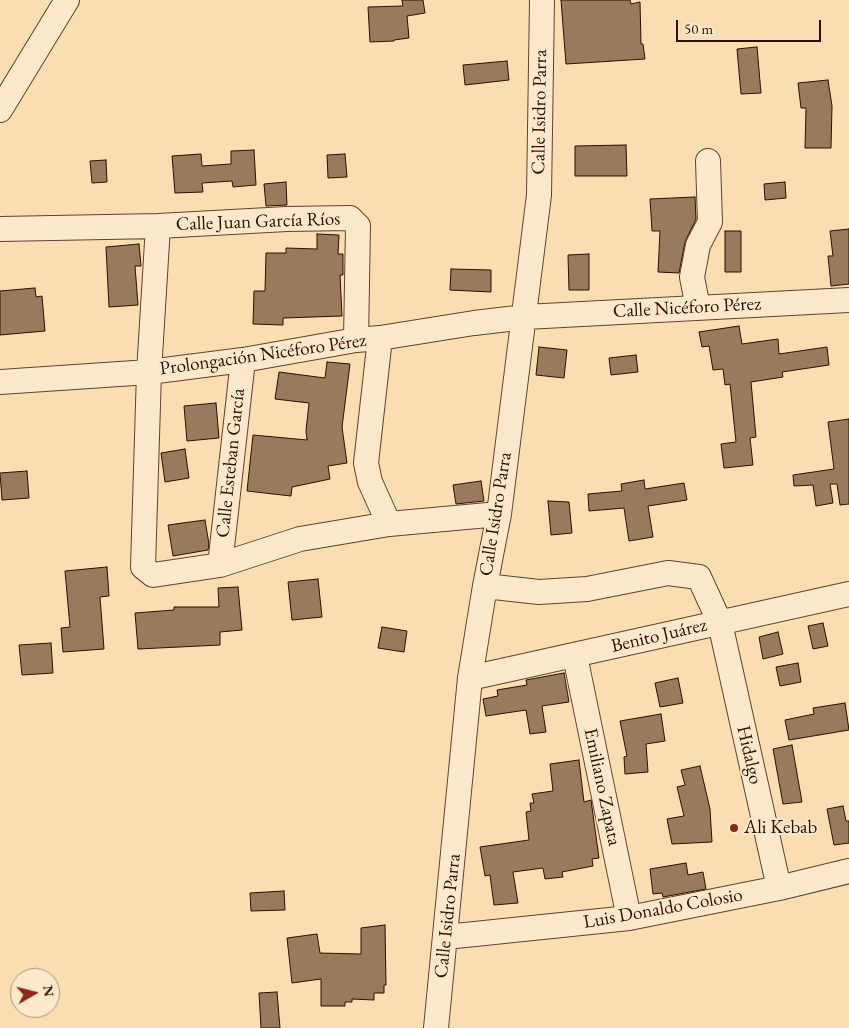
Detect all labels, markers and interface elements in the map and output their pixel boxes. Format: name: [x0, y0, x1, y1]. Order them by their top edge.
scale bar: [679, 10, 824, 42]
text: 50 m: [684, 19, 713, 38]
street label: Calle Isidro Parra: [528, 49, 552, 175]
street label: Calle Juan García Ríos: [175, 208, 341, 236]
street label: Calle Nicéforo Pérez: [612, 293, 762, 323]
street label: Prolongación Nicéforo Pérez: [158, 329, 368, 381]
street label: Calle Esteban García: [212, 387, 250, 539]
street label: Calle Isidro Parra: [475, 450, 517, 578]
street label: Benito Juárez: [609, 614, 709, 658]
street label: Hidalgo: [731, 723, 767, 787]
street label: Emiliano Zapata: [578, 726, 626, 848]
place label: Ali Kebab: [744, 817, 817, 839]
marker: Ali Kebab: [728, 822, 740, 834]
street label: Calle Isidro Parra: [430, 853, 466, 979]
street label: Luis Donaldo Colosio: [582, 884, 744, 934]
north arrow: [10, 968, 60, 1018]
text: N: [39, 984, 59, 998]

